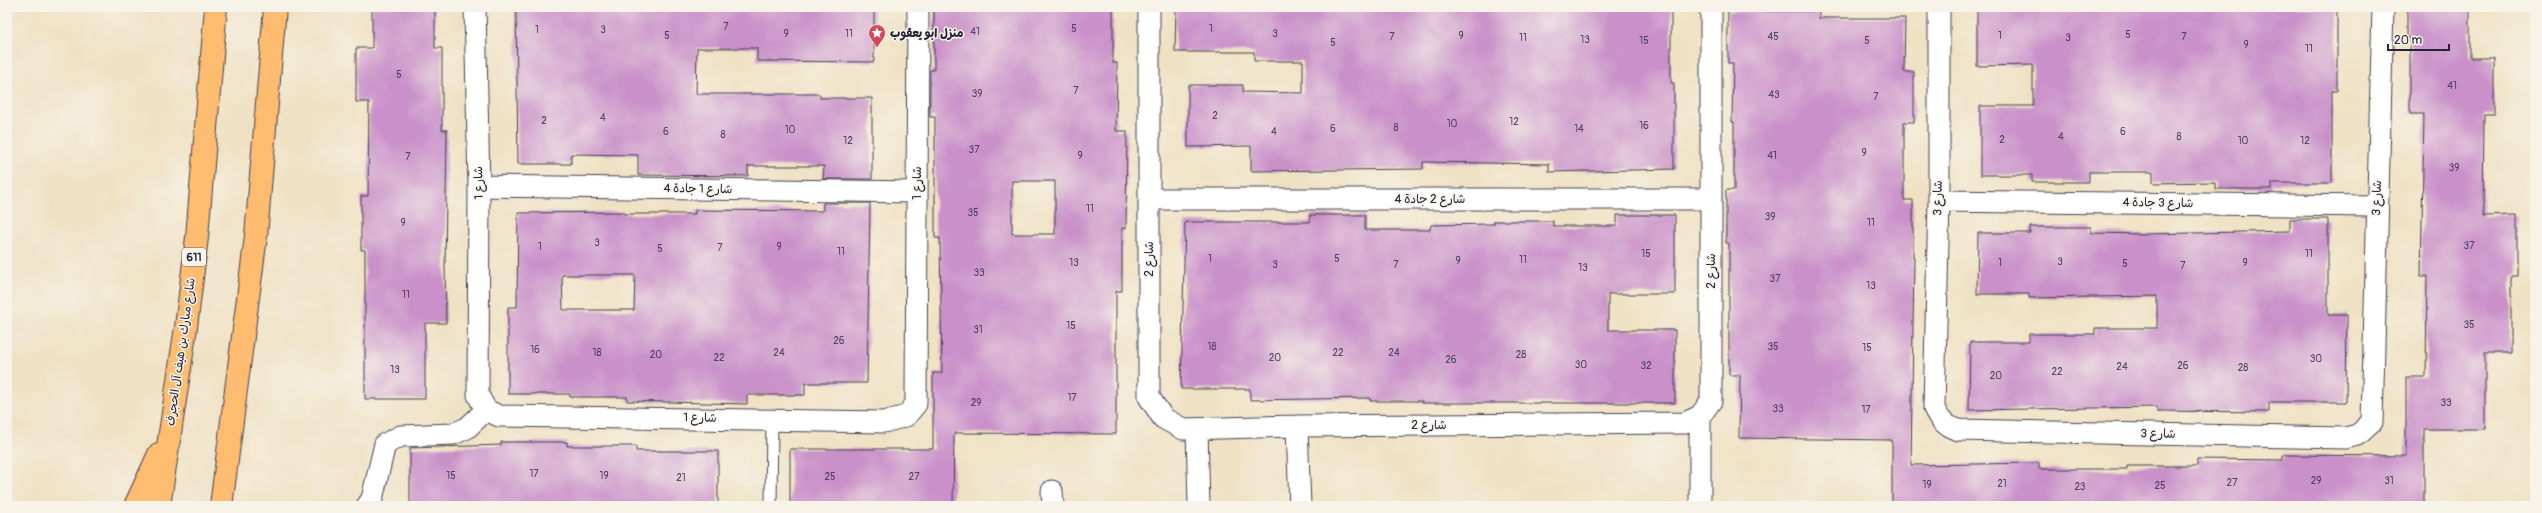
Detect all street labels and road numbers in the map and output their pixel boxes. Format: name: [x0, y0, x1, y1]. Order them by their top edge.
street label: شارع 1: [471, 166, 488, 200]
street label: شارع 1: [910, 166, 926, 200]
street label: شارع 3: [1930, 180, 1947, 216]
street label: شارع 3: [2369, 180, 2386, 216]
street label: شارع 1 جادة 4: [663, 181, 733, 198]
street label: شارع 2 جادة 4: [1395, 192, 1465, 208]
street label: شارع 3 جادة 4: [2122, 195, 2194, 212]
street label: شارع 2: [1142, 241, 1158, 277]
road number: 611: [182, 248, 206, 266]
street label: شارع 2: [1704, 253, 1720, 289]
street label: شارع مبارك بن هيف آل الحجرف: [163, 277, 200, 427]
street label: شارع 1: [683, 410, 717, 427]
street label: شارع 2: [1411, 418, 1447, 434]
street label: شارع 3: [2140, 426, 2176, 443]

